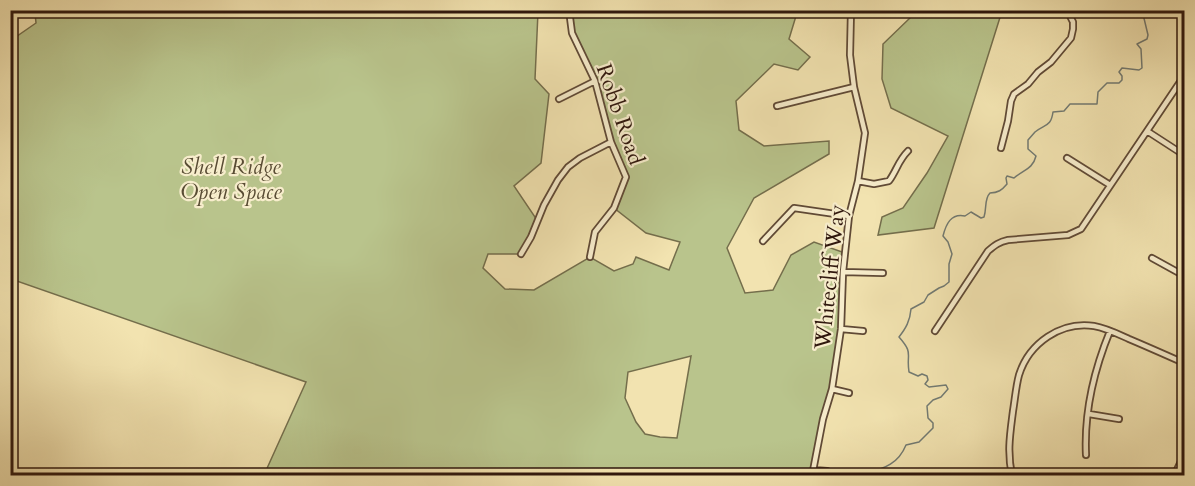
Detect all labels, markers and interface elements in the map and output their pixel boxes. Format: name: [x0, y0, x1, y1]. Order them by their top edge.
street label: Robb Road: [589, 60, 651, 169]
park label: Shell Ridge Open Space: [180, 152, 282, 207]
street label: Whitecliff Way: [807, 203, 853, 352]

